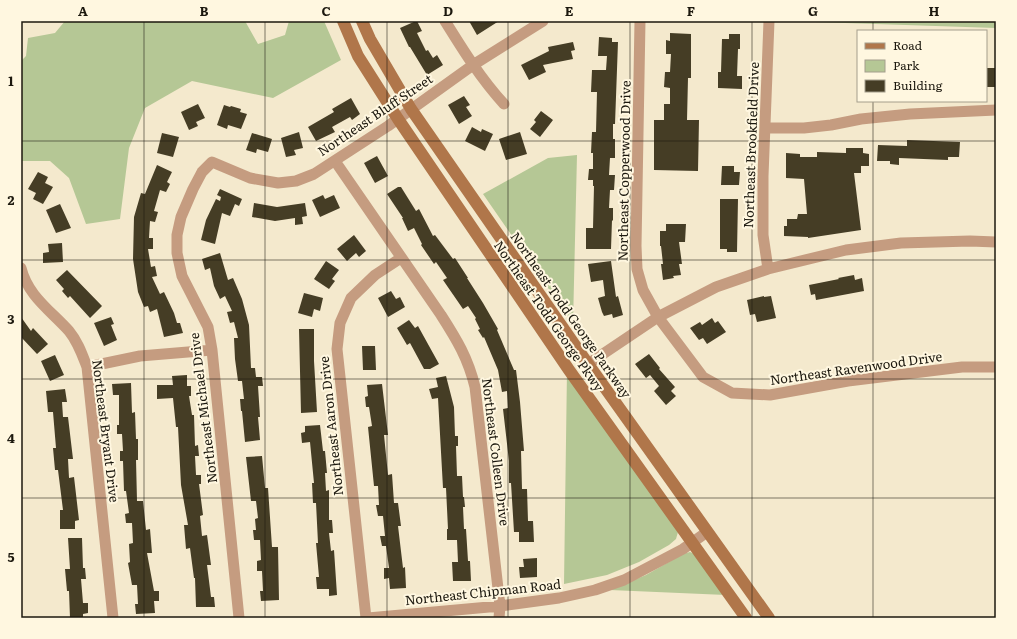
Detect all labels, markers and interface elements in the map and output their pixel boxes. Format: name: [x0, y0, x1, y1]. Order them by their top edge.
text: A: [78, 1, 88, 20]
text: B: [200, 1, 209, 20]
text: C: [321, 1, 331, 20]
text: D: [443, 1, 453, 20]
text: E: [565, 1, 574, 20]
text: F: [687, 1, 695, 20]
text: G: [808, 1, 818, 20]
text: H: [929, 1, 940, 20]
legend: [857, 30, 987, 102]
text: Road: [893, 36, 923, 54]
text: Park: [893, 56, 920, 74]
street label: Northeast Brookfield Drive: [738, 61, 763, 228]
street label: Northeast Bluff Street: [313, 69, 437, 160]
text: 1: [8, 71, 14, 90]
text: Building: [893, 76, 943, 94]
street label: Northeast Copperwood Drive: [612, 80, 635, 262]
text: 2: [8, 190, 15, 209]
street label: Northeast Todd George Parkway: [507, 228, 637, 402]
street label: Northeast Todd George Pkwy: [490, 236, 609, 395]
text: 3: [7, 309, 15, 328]
street label: Northeast Michael Drive: [184, 331, 221, 484]
street label: Northeast Ravenwood Drive: [769, 346, 943, 389]
street label: Northeast Aaron Drive: [314, 355, 347, 497]
street label: Northeast Bryant Drive: [88, 358, 125, 504]
street label: Northeast Colleen Drive: [478, 377, 515, 527]
text: 4: [7, 428, 15, 447]
text: 5: [7, 547, 15, 566]
street label: Northeast Chipman Road: [404, 574, 562, 609]

